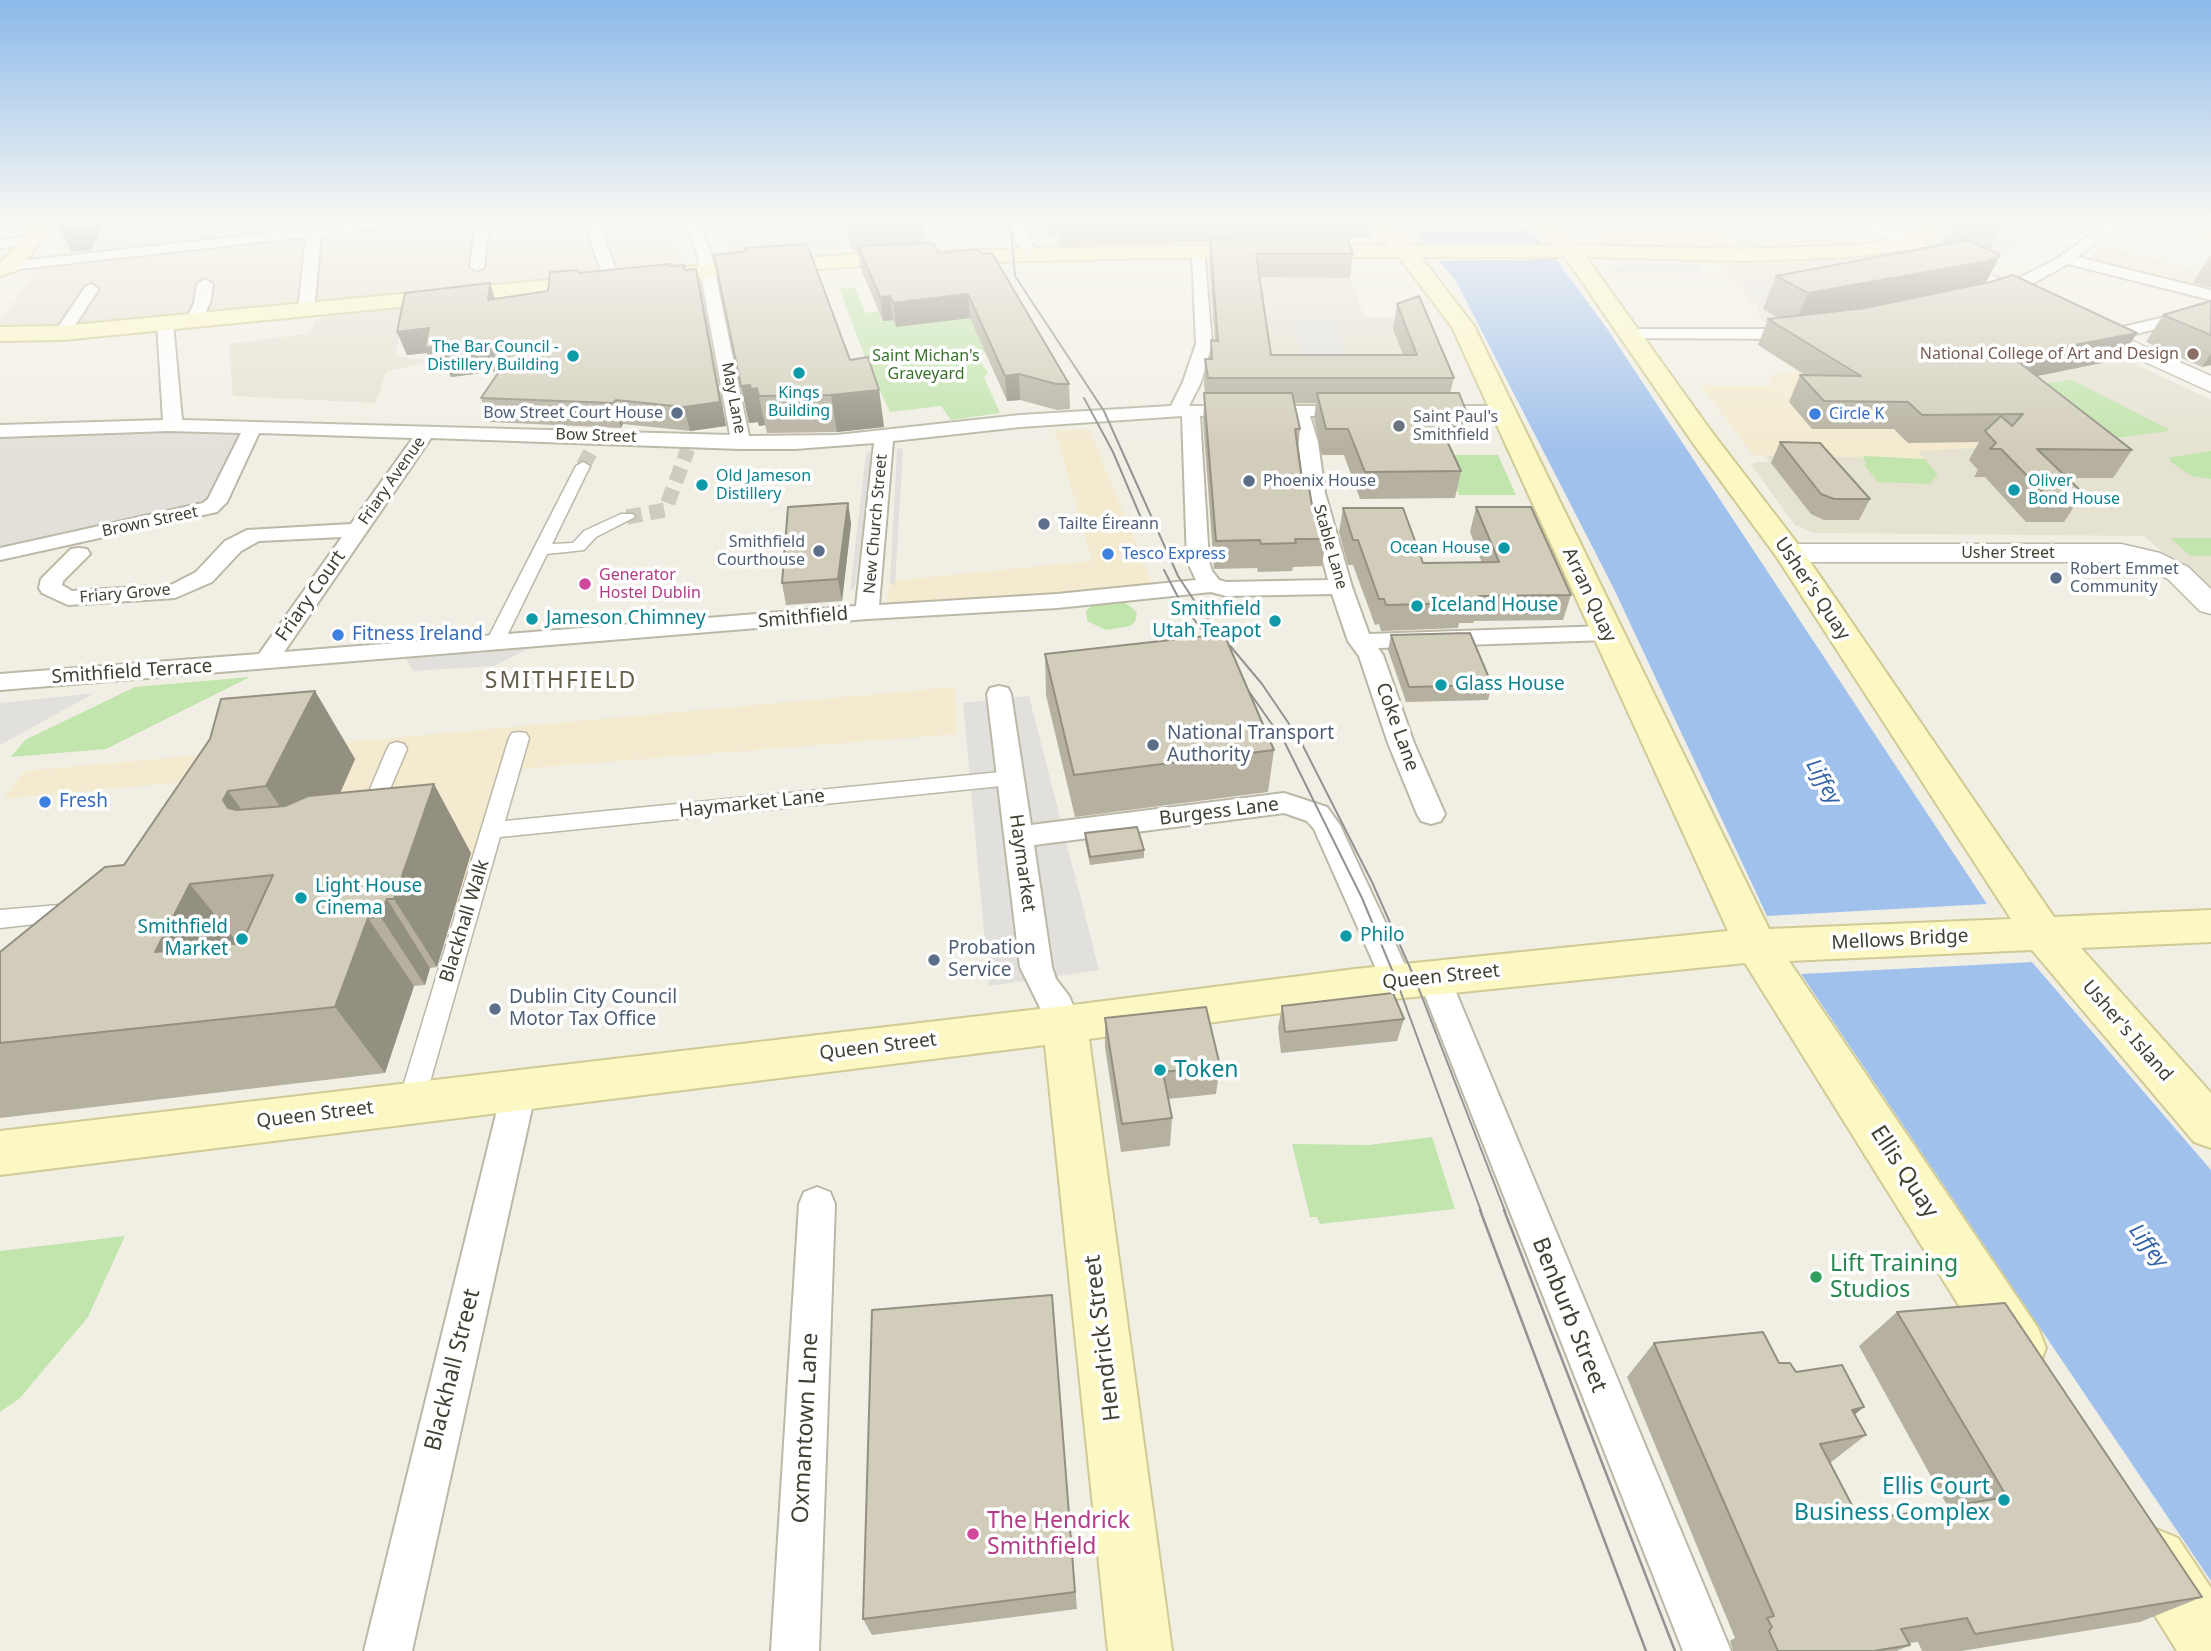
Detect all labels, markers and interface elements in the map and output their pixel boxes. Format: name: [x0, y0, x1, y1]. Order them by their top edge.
place label: The Bar Council - Distillery Building: [427, 337, 559, 375]
place label: National College of Art and Design: [1920, 344, 2179, 364]
park label: Saint Michan's Graveyard: [872, 346, 980, 384]
marker: National College of Art and Design: [2185, 346, 2201, 362]
marker: The Bar Council - Distillery Building: [565, 348, 581, 364]
street label: May Lane: [717, 361, 749, 435]
marker: Kings Building: [791, 365, 807, 381]
place label: Kings Building: [768, 383, 830, 421]
place label: Bow Street Court House: [483, 403, 663, 423]
place label: Circle K: [1829, 404, 1884, 424]
marker: Bow Street Court House: [669, 405, 685, 421]
marker: Circle K: [1807, 406, 1823, 422]
place label: Saint Paul's Smithfield: [1413, 407, 1498, 445]
marker: Saint Paul's Smithfield: [1391, 418, 1407, 434]
street label: Bow Street: [555, 425, 637, 447]
street label: Friary Avenue: [355, 433, 429, 529]
street label: New Church Street: [860, 453, 892, 595]
place label: Old Jameson Distillery: [716, 466, 811, 504]
place label: Phoenix House: [1263, 471, 1376, 491]
place label: Oliver Bond House: [2028, 471, 2120, 509]
marker: Phoenix House: [1241, 473, 1257, 489]
marker: Old Jameson Distillery: [694, 477, 710, 493]
marker: Oliver Bond House: [2006, 482, 2022, 498]
street label: Brown Street: [100, 502, 200, 542]
street label: Stable Lane: [1309, 503, 1351, 591]
place label: Tailte Éireann: [1058, 514, 1159, 534]
marker: Tailte Éireann: [1036, 516, 1052, 532]
place label: Smithfield Courthouse: [717, 532, 805, 570]
street label: Usher's Quay: [1769, 533, 1855, 645]
place label: Ocean House: [1390, 538, 1490, 558]
marker: Ocean House: [1496, 540, 1512, 556]
marker: Smithfield Courthouse: [811, 543, 827, 559]
street label: Usher Street: [1961, 543, 2055, 563]
place label: Tesco Express: [1122, 544, 1226, 564]
street label: Arran Quay: [1557, 544, 1621, 646]
street label: Friary Court: [271, 546, 351, 646]
marker: Tesco Express: [1100, 546, 1116, 562]
place label: Robert Emmet Community: [2070, 559, 2179, 597]
place label: Generator Hostel Dublin: [599, 565, 701, 603]
marker: Robert Emmet Community: [2048, 570, 2064, 586]
marker: Generator Hostel Dublin: [577, 576, 593, 592]
street label: Friary Grove: [79, 580, 171, 608]
place label: Iceland House: [1431, 595, 1558, 617]
marker: Iceland House: [1409, 598, 1425, 614]
place label: Smithfield Utah Teapot: [1152, 599, 1261, 643]
street label: Smithfield: [757, 603, 849, 633]
place label: Jameson Chimney: [546, 608, 706, 630]
marker: Jameson Chimney: [524, 611, 540, 627]
marker: Smithfield Utah Teapot: [1267, 613, 1283, 629]
place label: Fitness Ireland: [352, 624, 483, 646]
marker: Fitness Ireland: [330, 627, 346, 643]
street label: Smithfield Terrace: [51, 655, 213, 689]
district label: SMITHFIELD: [486, 667, 636, 695]
place label: Glass House: [1455, 674, 1565, 696]
marker: Glass House: [1433, 677, 1449, 693]
street label: Coke Lane: [1370, 680, 1424, 774]
place label: National Transport Authority: [1167, 723, 1334, 767]
marker: National Transport Authority: [1145, 737, 1161, 753]
water label: Liffey: [1800, 755, 1846, 809]
street label: Haymarket Lane: [678, 785, 826, 823]
place label: Fresh: [59, 791, 108, 813]
street label: Burgess Lane: [1158, 793, 1280, 831]
marker: Fresh: [37, 794, 53, 810]
street label: Haymarket: [1004, 813, 1040, 913]
street label: Blackhall Walk: [435, 857, 495, 985]
place label: Light House Cinema: [315, 876, 422, 920]
marker: Light House Cinema: [293, 890, 309, 906]
place label: Smithfield Market: [138, 917, 228, 961]
place label: Philo: [1360, 925, 1405, 947]
street label: Mellows Bridge: [1831, 925, 1969, 955]
marker: Philo: [1338, 928, 1354, 944]
marker: Smithfield Market: [234, 931, 250, 947]
place label: Probation Service: [948, 938, 1036, 982]
marker: Probation Service: [926, 952, 942, 968]
street label: Queen Street: [1381, 960, 1501, 994]
street label: Usher's Island: [2077, 976, 2177, 1086]
place label: Dublin City Council Motor Tax Office: [509, 987, 677, 1031]
marker: Dublin City Council Motor Tax Office: [487, 1001, 503, 1017]
street label: Queen Street: [818, 1029, 938, 1065]
place label: Token: [1174, 1056, 1239, 1084]
marker: Token: [1152, 1062, 1168, 1078]
street label: Queen Street: [255, 1097, 375, 1133]
street label: Ellis Quay: [1864, 1121, 1944, 1223]
water label: Liffey: [2123, 1219, 2173, 1273]
street label: Benburb Street: [1525, 1234, 1613, 1396]
place label: Lift Training Studios: [1830, 1250, 1958, 1304]
street label: Hendrick Street: [1079, 1253, 1127, 1423]
marker: Lift Training Studios: [1808, 1269, 1824, 1285]
street label: Blackhall Street: [419, 1286, 487, 1454]
street label: Oxmantown Lane: [787, 1332, 825, 1524]
place label: Ellis Court Business Complex: [1794, 1473, 1990, 1527]
marker: Ellis Court Business Complex: [1996, 1492, 2012, 1508]
place label: The Hendrick Smithfield: [987, 1507, 1130, 1561]
marker: The Hendrick Smithfield: [965, 1526, 981, 1542]

